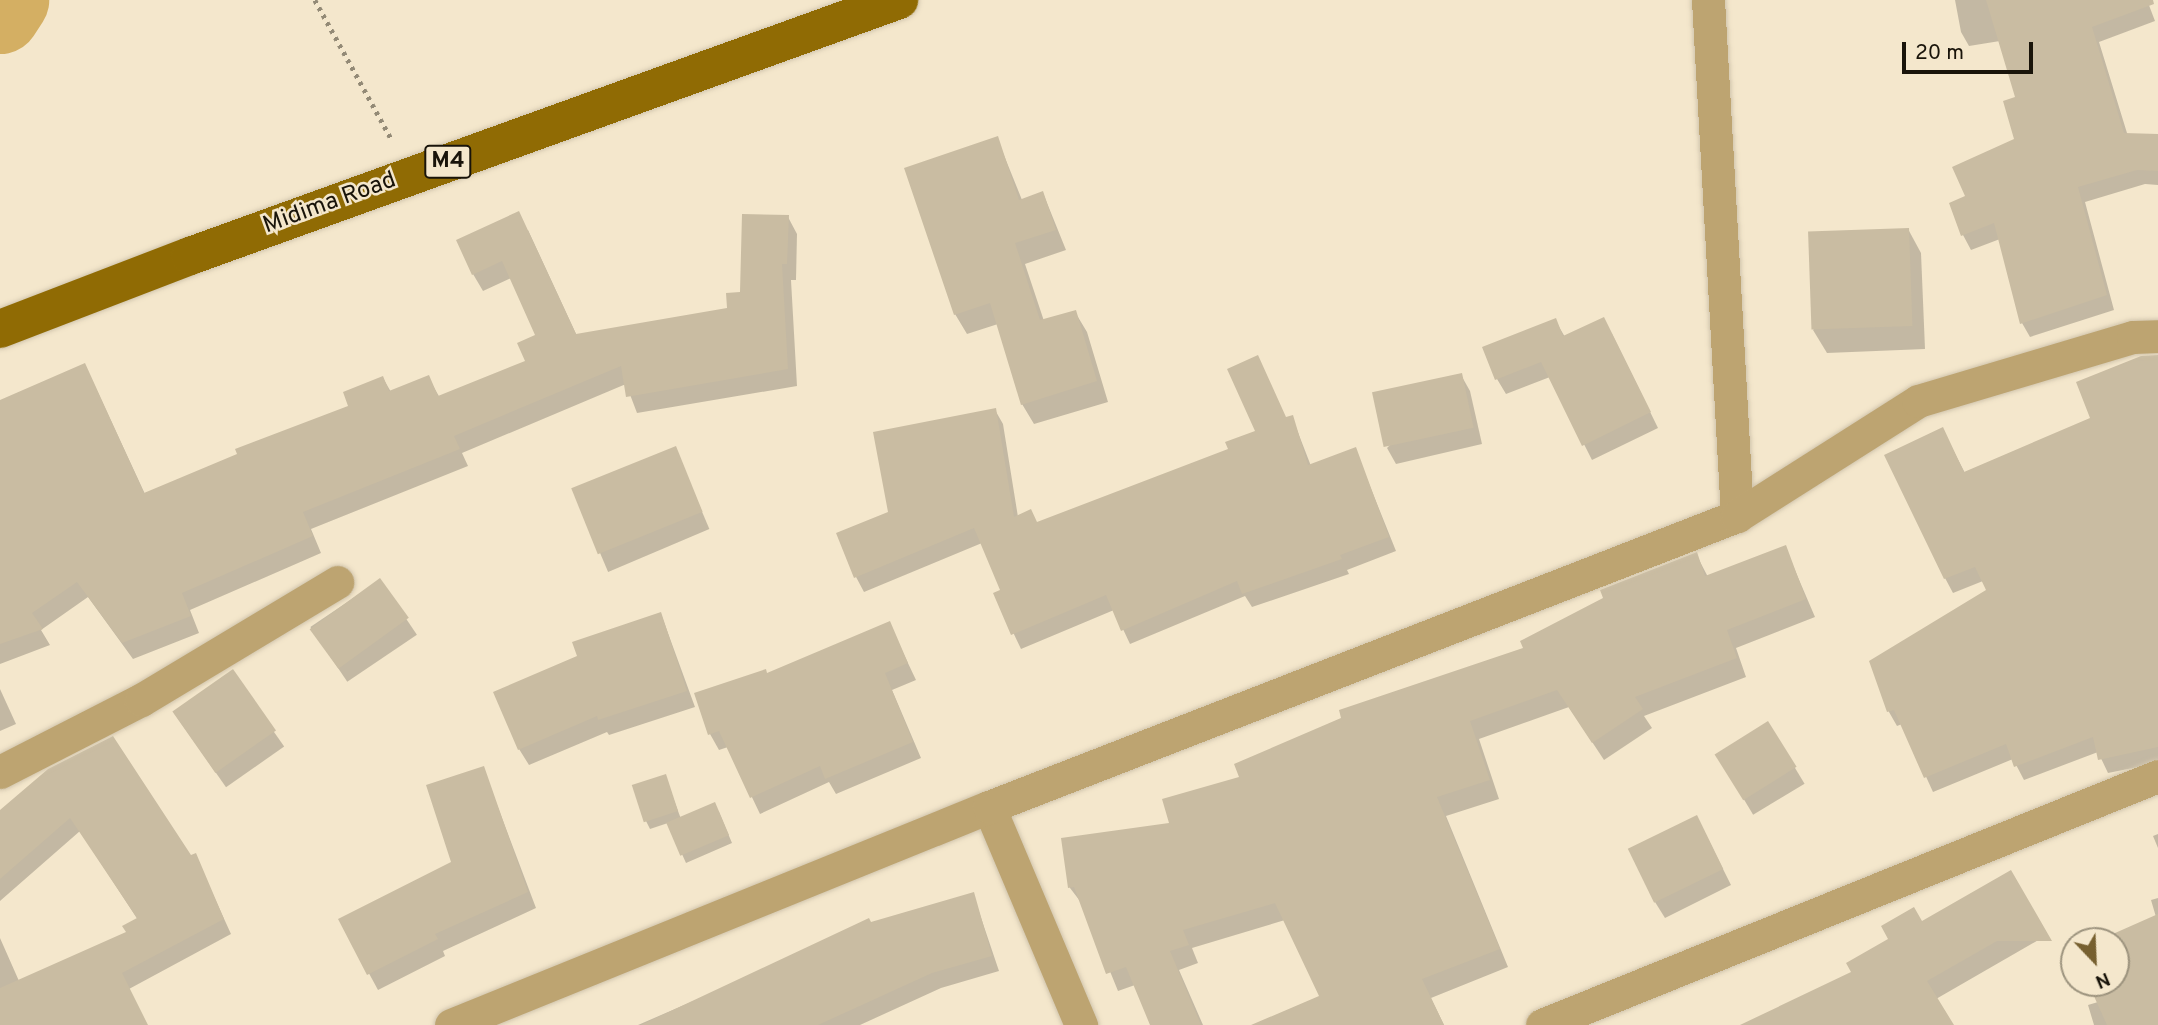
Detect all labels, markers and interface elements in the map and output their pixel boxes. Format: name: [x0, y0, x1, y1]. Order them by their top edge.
scale bar: [1906, 28, 2037, 72]
text: 20 m: [1915, 40, 1964, 67]
road number: M4: [424, 142, 472, 182]
street label: Midima Road: [260, 167, 400, 241]
north arrow: [2060, 927, 2130, 997]
text: N: [2091, 966, 2113, 993]

